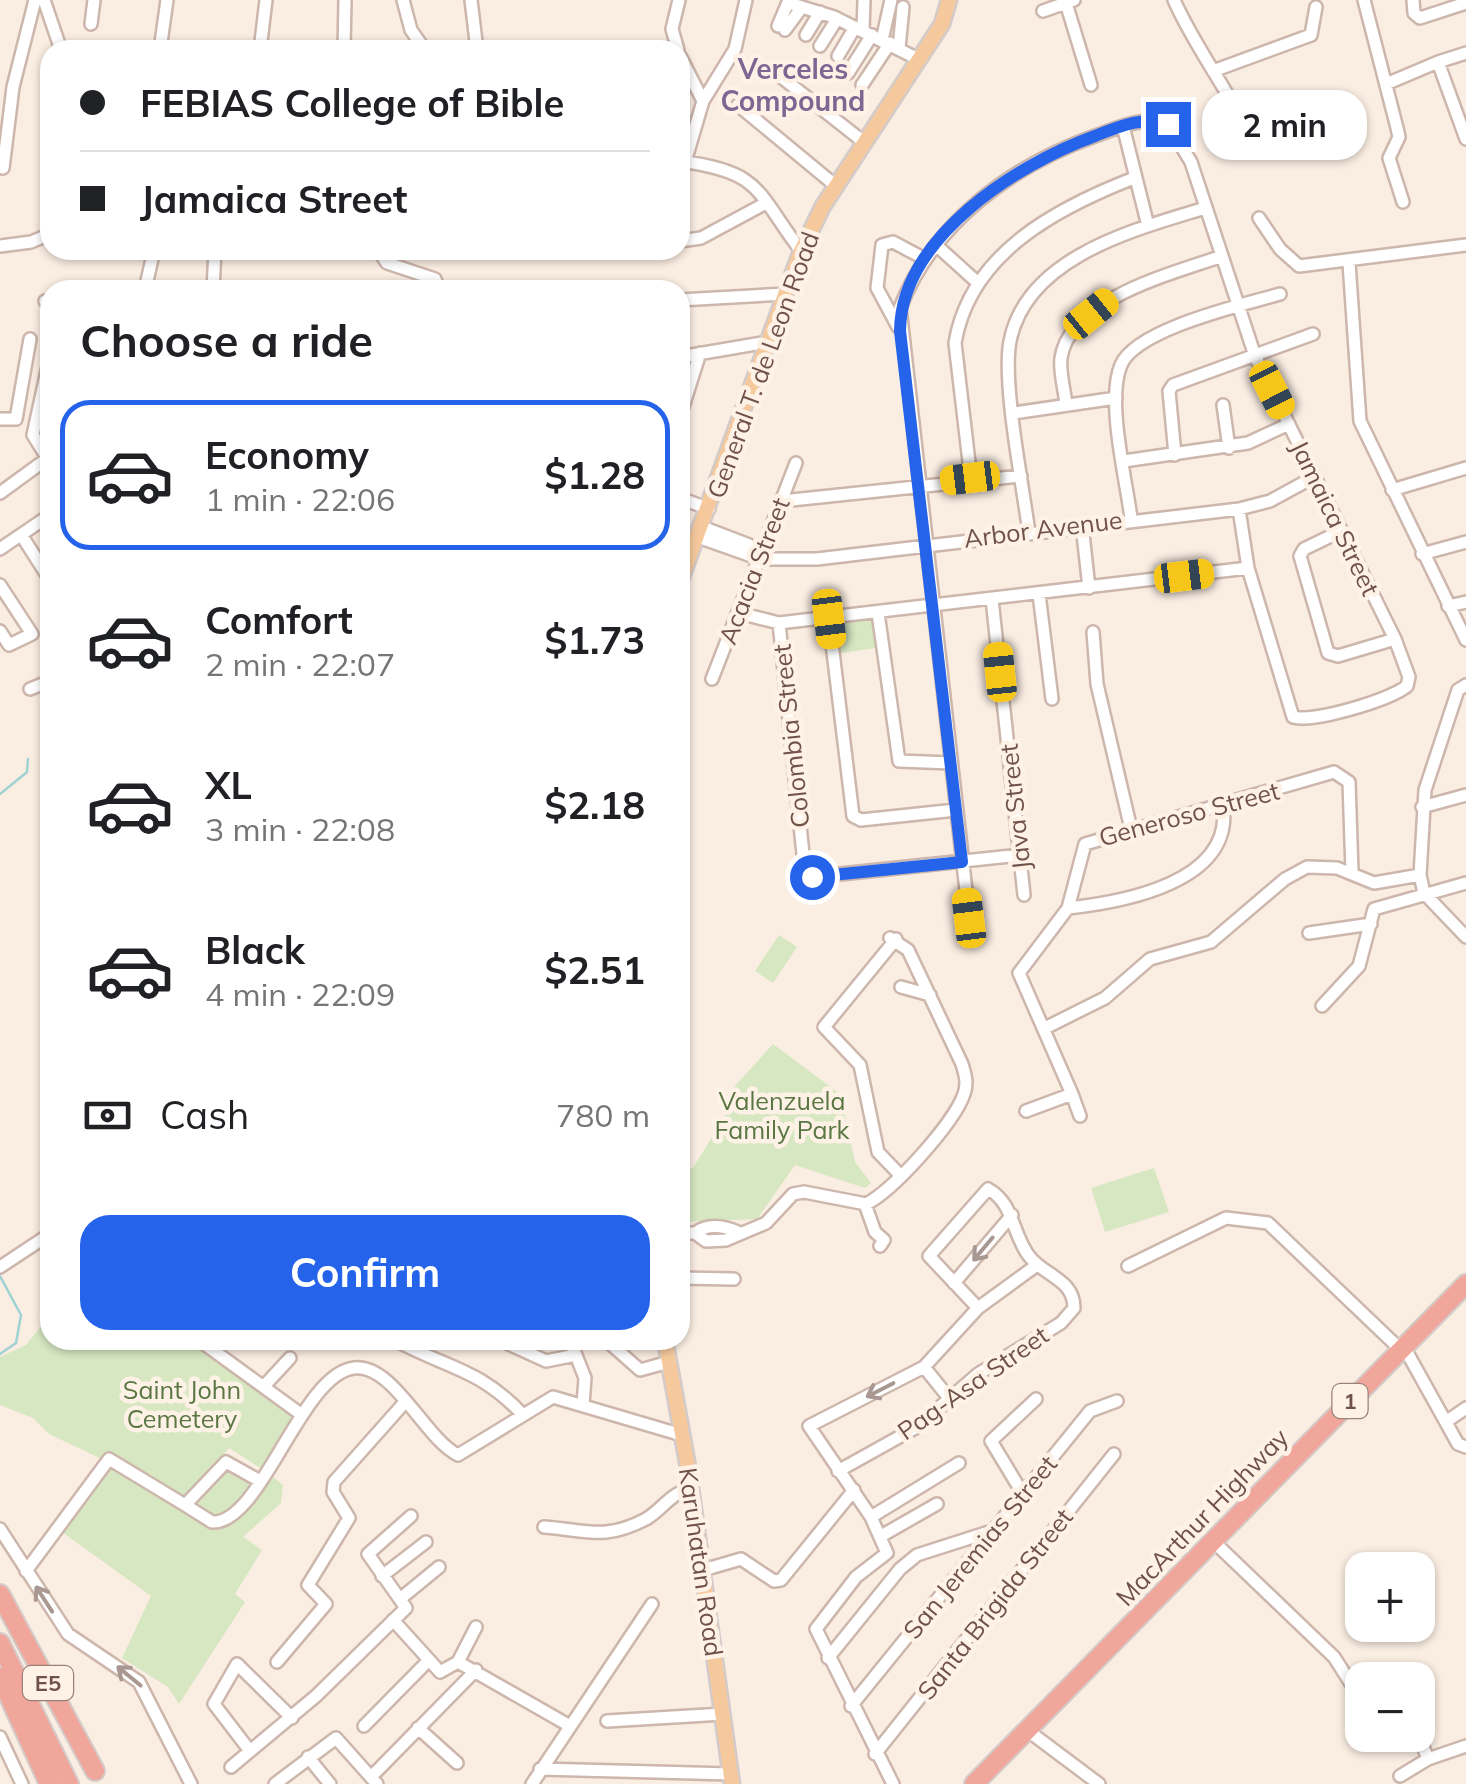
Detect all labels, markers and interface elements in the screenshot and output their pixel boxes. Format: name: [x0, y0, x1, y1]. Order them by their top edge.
district label: Verceles Compound: [721, 51, 865, 118]
text: FEBIAS College of Bible: [140, 79, 564, 127]
callout: 2 min: [1203, 89, 1368, 159]
route end: [1146, 102, 1191, 147]
text: 2 min: [1242, 105, 1327, 145]
text: Jamaica Street: [140, 175, 407, 223]
street label: General T. de Leon Road: [700, 227, 825, 502]
car: [1058, 283, 1124, 345]
text: Choose a ride: [80, 312, 373, 368]
car: [1245, 356, 1299, 424]
icon: car: [85, 430, 175, 520]
text: Economy: [205, 431, 369, 479]
street label: Jamaica Street: [1284, 435, 1387, 601]
text: $1.28: [544, 451, 645, 499]
car: [938, 459, 1002, 497]
text: 1 min · 22:06: [205, 479, 395, 519]
street label: Acacia Street: [711, 493, 796, 649]
street label: Arbor Avenue: [962, 503, 1124, 554]
car: [1152, 557, 1216, 595]
car: [810, 587, 848, 651]
icon: car: [85, 595, 175, 685]
text: Comfort: [205, 596, 353, 644]
text: $1.73: [544, 616, 645, 664]
car: [982, 641, 1018, 703]
street label: Colombia Street: [765, 643, 816, 829]
text: 2 min · 22:07: [205, 644, 395, 684]
street label: Java Street: [992, 742, 1037, 872]
icon: car: [85, 760, 175, 850]
text: XL: [205, 761, 252, 809]
street label: Generoso Street: [1095, 774, 1283, 853]
text: $2.18: [544, 781, 645, 829]
text: 3 min · 22:08: [205, 809, 395, 849]
route start: [790, 855, 835, 900]
car: [950, 886, 988, 950]
icon: car: [85, 925, 175, 1015]
text: Black: [205, 926, 305, 974]
text: $2.51: [544, 946, 645, 994]
text: 4 min · 22:09: [205, 974, 395, 1014]
park label: Valenzuela Family Park: [715, 1085, 851, 1145]
icon: cash: [80, 1088, 135, 1143]
text: Cash: [160, 1091, 249, 1139]
text: 780 m: [556, 1095, 650, 1135]
button: Confirm: [80, 1215, 650, 1330]
one-way arrow: [972, 1236, 994, 1262]
street label: Pag-Asa Street: [891, 1319, 1054, 1446]
park label: Saint John Cemetery: [123, 1374, 241, 1434]
one-way arrow: [866, 1381, 895, 1400]
road number: 1: [1332, 1384, 1368, 1418]
street label: MacArthur Highway: [1109, 1421, 1294, 1612]
street label: San Jeremias Street: [896, 1449, 1063, 1645]
street label: Karuhatan Road: [673, 1466, 730, 1658]
street label: Santa Brigida Street: [910, 1502, 1079, 1706]
map controls: [1345, 1552, 1435, 1752]
button: +: [1345, 1552, 1435, 1642]
one-way arrow: [33, 1585, 54, 1613]
button: −: [1345, 1662, 1435, 1752]
road number: E5: [23, 1666, 73, 1700]
one-way arrow: [117, 1666, 143, 1688]

